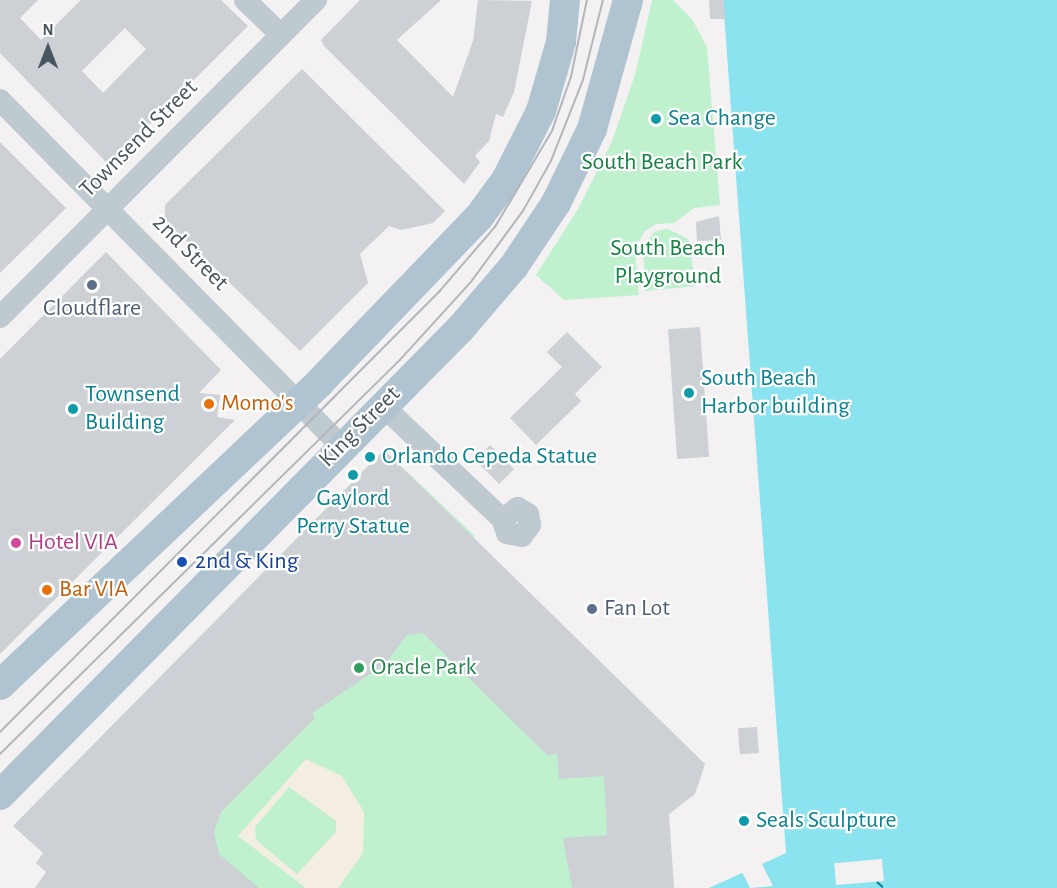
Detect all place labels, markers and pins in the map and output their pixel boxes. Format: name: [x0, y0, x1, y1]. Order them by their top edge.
place label: Sea Change: [668, 105, 776, 133]
marker: Sea Change: [649, 112, 663, 126]
marker: Cloudflare: [85, 278, 99, 292]
place label: Cloudflare: [43, 295, 141, 323]
place label: South Beach Harbor building: [701, 365, 850, 421]
place label: Townsend Building: [85, 381, 180, 437]
marker: South Beach Harbor building: [682, 386, 696, 400]
place label: Momo's: [221, 390, 294, 418]
marker: Momo's: [202, 397, 216, 411]
marker: Townsend Building: [66, 402, 80, 416]
place label: Orlando Cepeda Statue: [382, 443, 597, 471]
marker: Orlando Cepeda Statue: [363, 450, 377, 464]
marker: Gaylord Perry Statue: [346, 468, 360, 482]
place label: Gaylord Perry Statue: [296, 485, 410, 541]
place label: Hotel VIA: [28, 529, 118, 557]
marker: Hotel VIA: [9, 536, 23, 550]
place label: 2nd & King: [195, 548, 298, 576]
marker: 2nd & King: [173, 553, 191, 571]
place label: Bar VIA: [59, 576, 128, 604]
marker: Bar VIA: [40, 583, 54, 597]
place label: Fan Lot: [604, 595, 670, 623]
marker: Fan Lot: [585, 602, 599, 616]
place label: Oracle Park: [371, 654, 476, 682]
marker: Oracle Park: [352, 661, 366, 675]
place label: Seals Sculpture: [756, 807, 897, 835]
marker: Seals Sculpture: [737, 814, 751, 828]

